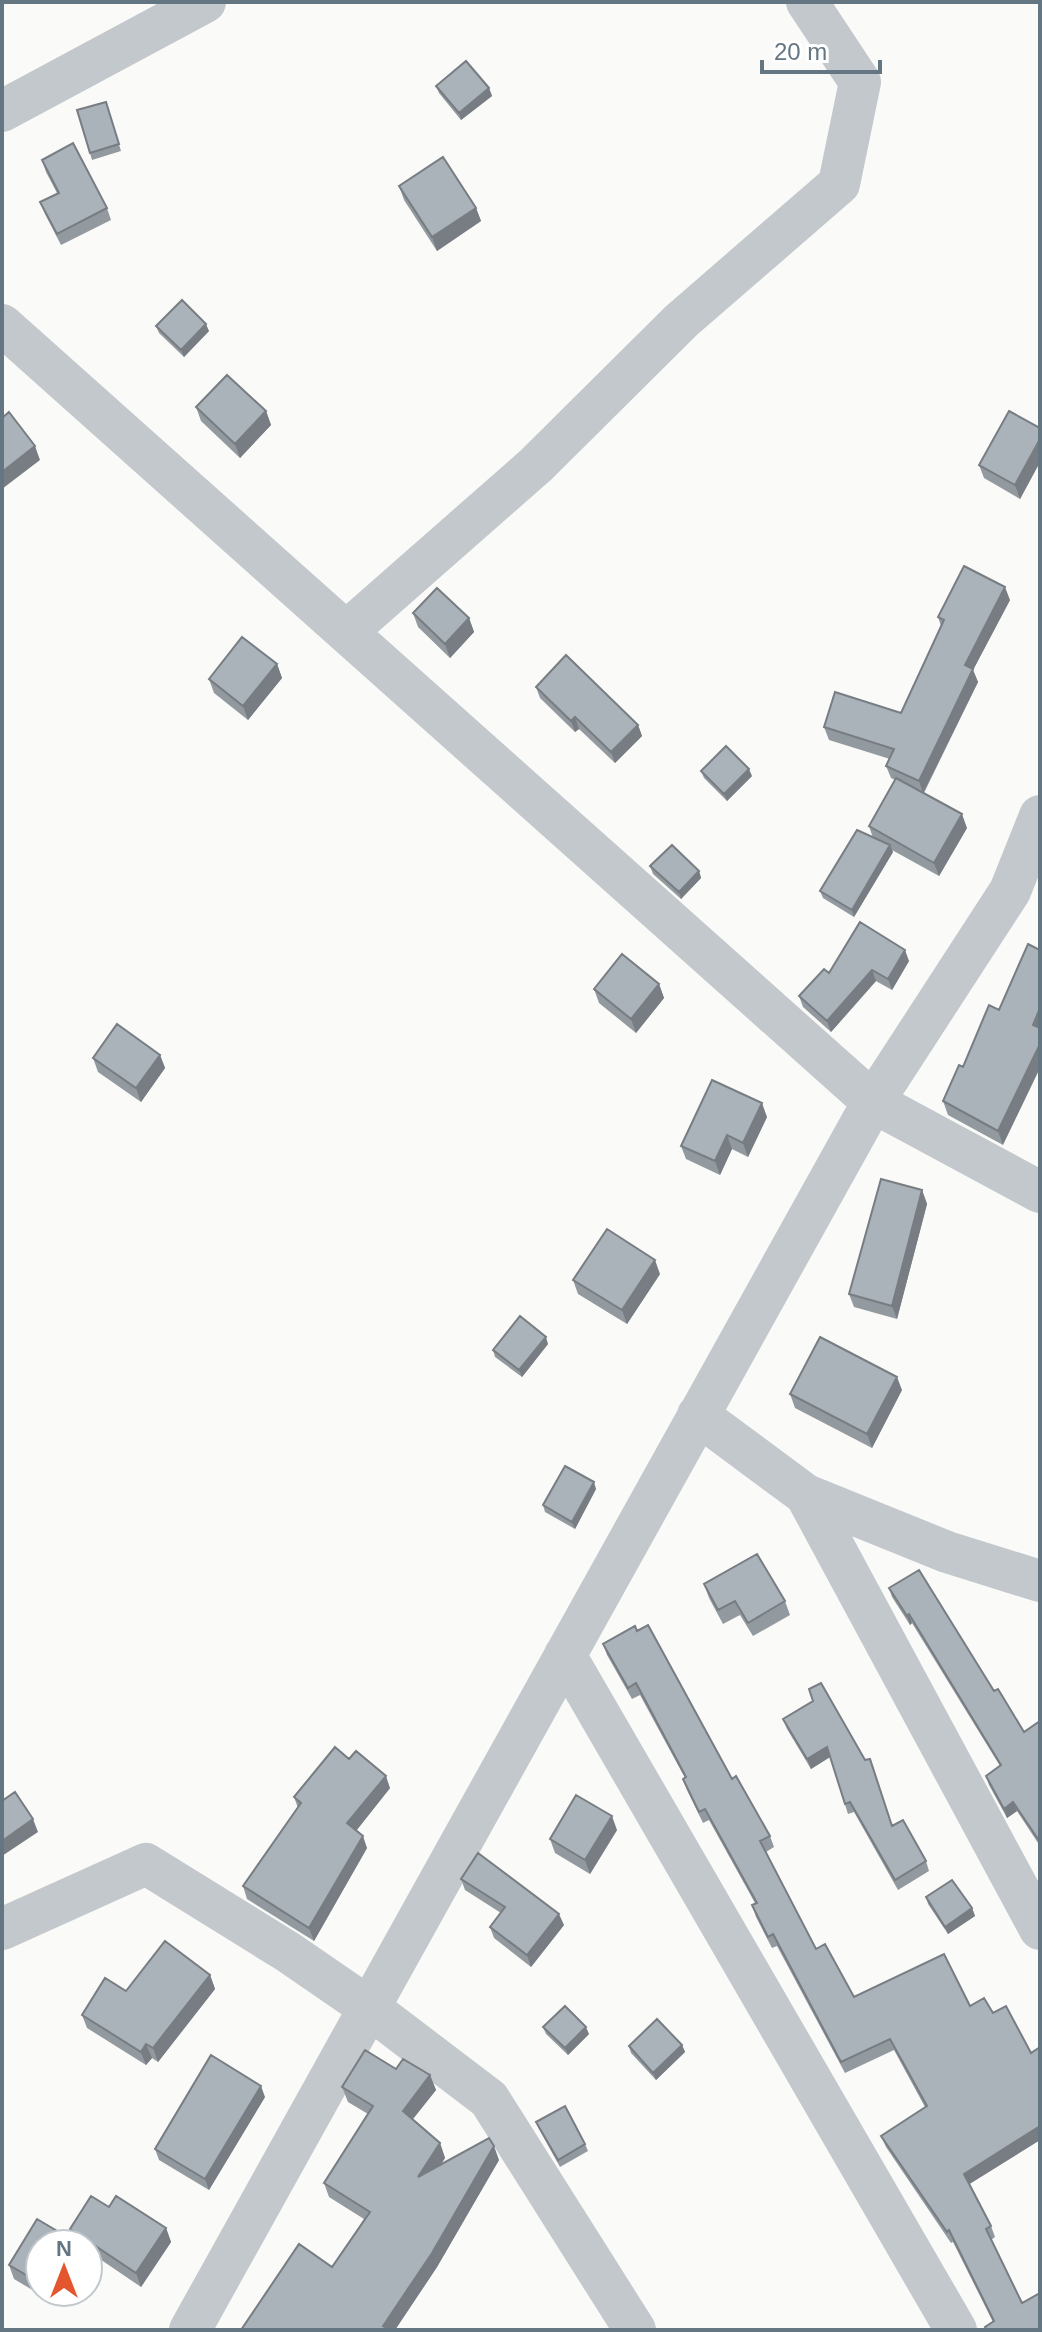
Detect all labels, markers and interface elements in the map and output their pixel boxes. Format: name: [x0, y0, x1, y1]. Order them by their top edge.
scale bar: [762, 24, 880, 74]
text: 20 m: [774, 38, 827, 65]
north arrow: [24, 2228, 104, 2308]
text: N: [56, 2236, 72, 2261]

